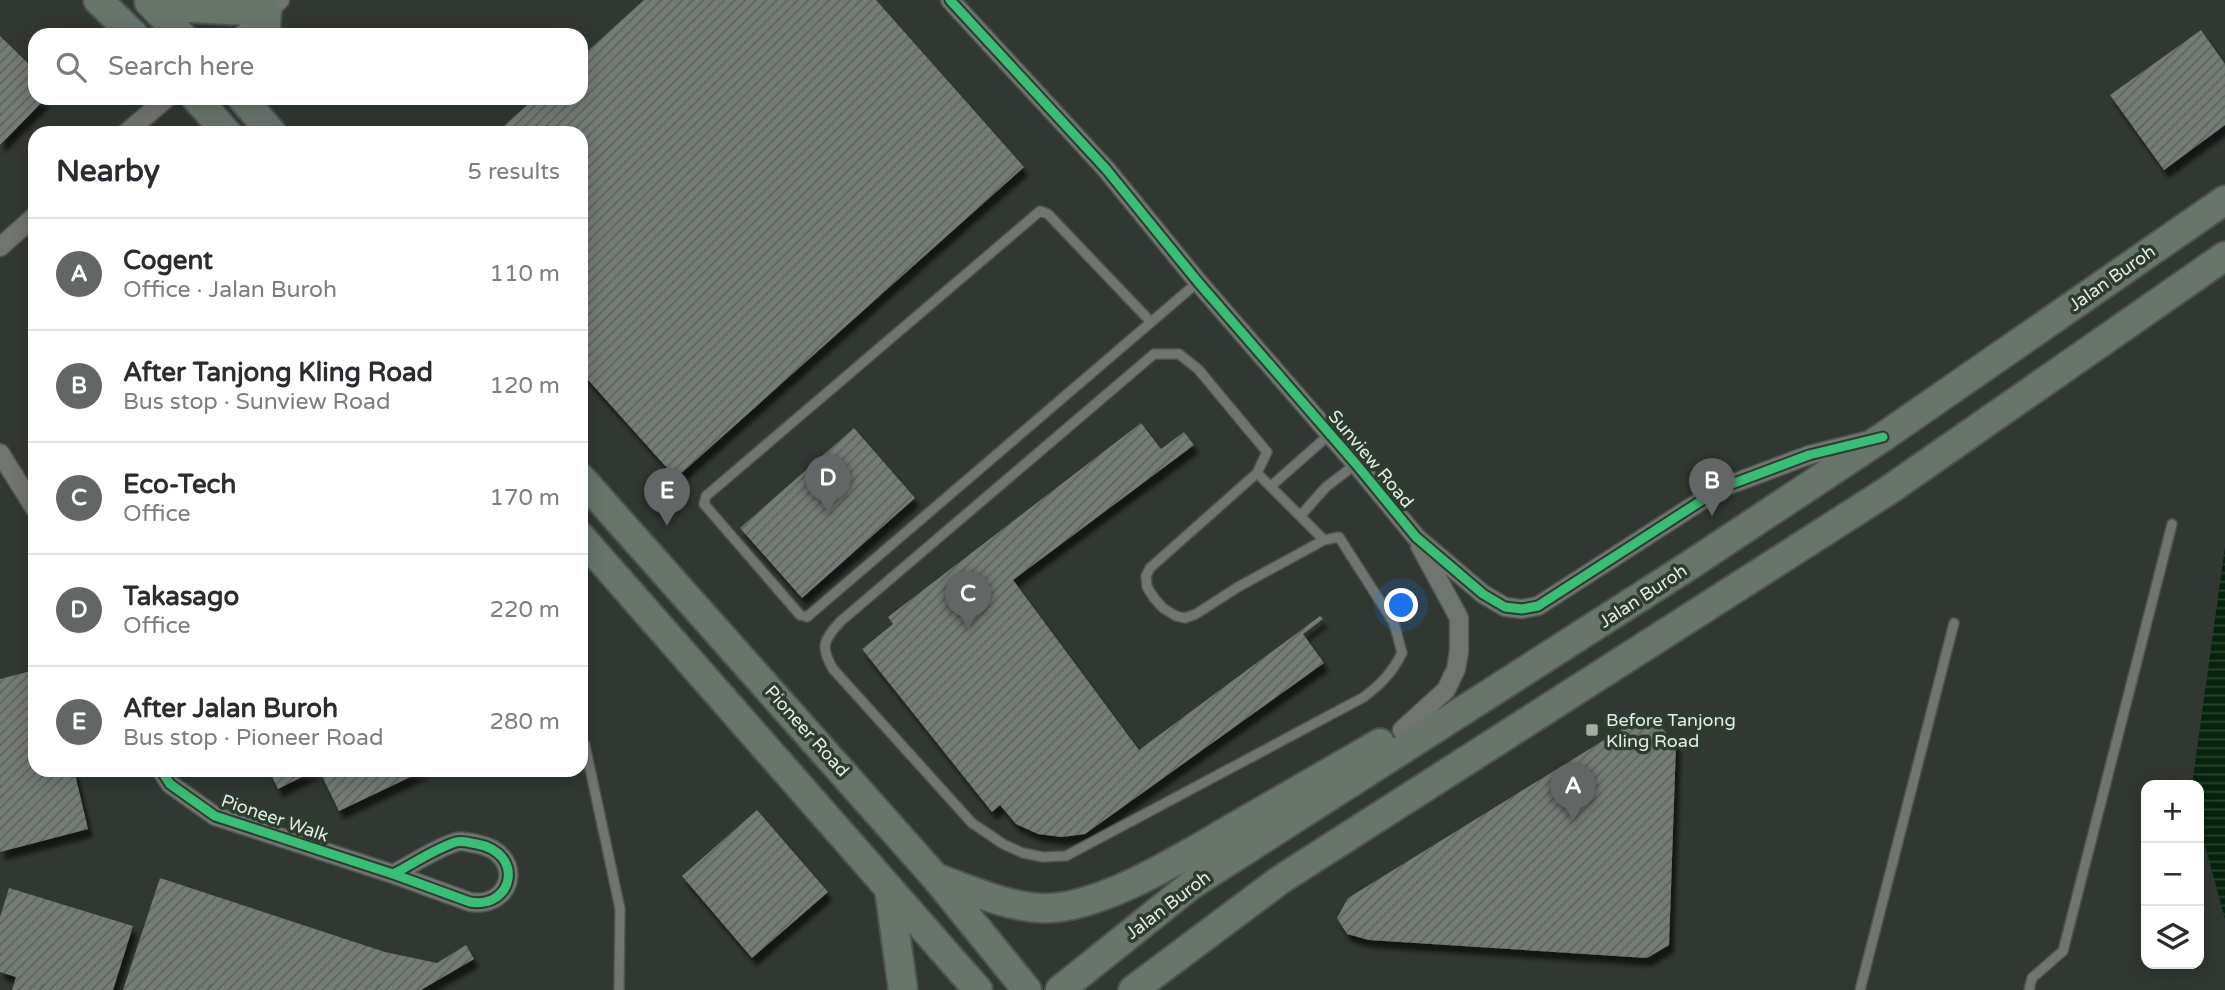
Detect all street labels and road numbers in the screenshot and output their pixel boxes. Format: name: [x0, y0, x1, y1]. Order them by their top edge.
street label: Jalan Buroh: [2064, 240, 2160, 316]
street label: Sunview Road: [1324, 406, 1418, 512]
street label: Jalan Buroh: [1595, 559, 1691, 633]
street label: Pioneer Road: [760, 681, 854, 781]
street label: Pioneer Walk: [218, 789, 332, 847]
street label: Jalan Buroh: [1121, 866, 1215, 944]

